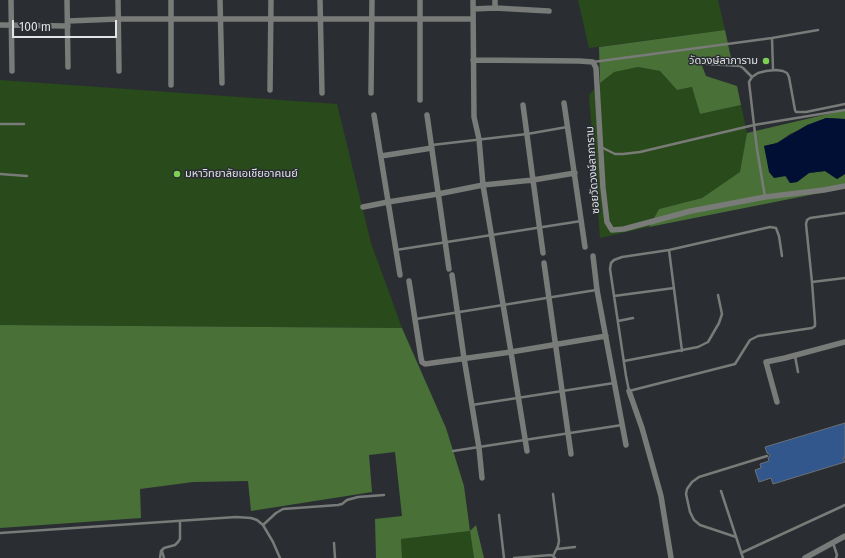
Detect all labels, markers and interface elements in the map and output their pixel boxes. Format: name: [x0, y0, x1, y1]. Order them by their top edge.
scale bar: [14, 12, 119, 38]
text: 100 m: [19, 20, 51, 34]
place label: วัดวงษ์ลาภาราม: [689, 54, 758, 68]
marker: วัดวงษ์ลาภาราม: [761, 56, 771, 66]
street label: ซอยวัดวงษ์ลาภาราม: [583, 126, 603, 214]
place label: มหาวิทยาลัยเอเชียอาคเนย์: [185, 167, 298, 181]
marker: มหาวิทยาลัยเอเชียอาคเนย์: [172, 169, 182, 179]

